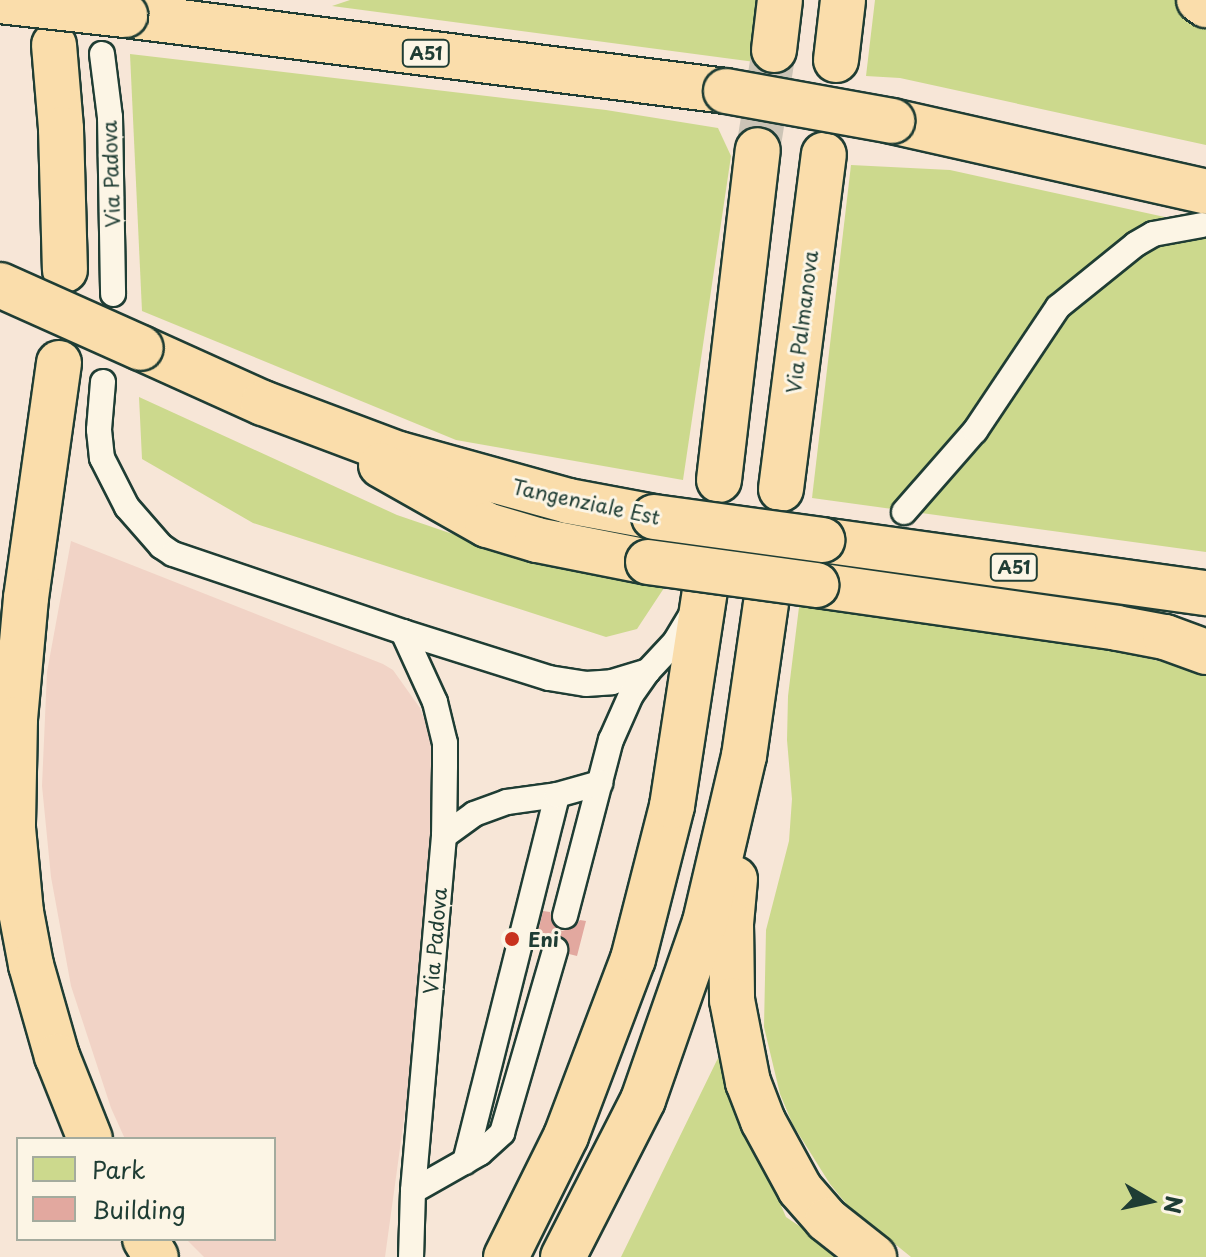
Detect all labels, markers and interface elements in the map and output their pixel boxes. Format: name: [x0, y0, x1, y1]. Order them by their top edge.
road number: A51: [400, 39, 452, 67]
street label: Via Padova: [97, 120, 125, 228]
street label: Via Palmanova: [781, 249, 823, 395]
street label: Tangenziale Est: [509, 475, 663, 529]
road number: A51: [988, 553, 1040, 581]
street label: Via Padova: [418, 887, 452, 995]
place label: Eni: [528, 927, 559, 951]
marker: Eni: [503, 930, 521, 948]
legend: [16, 1137, 276, 1241]
text: Park: [92, 1151, 146, 1187]
north arrow: [1110, 1161, 1190, 1241]
text: Building: [92, 1191, 186, 1227]
text: N: [1157, 1194, 1192, 1216]

